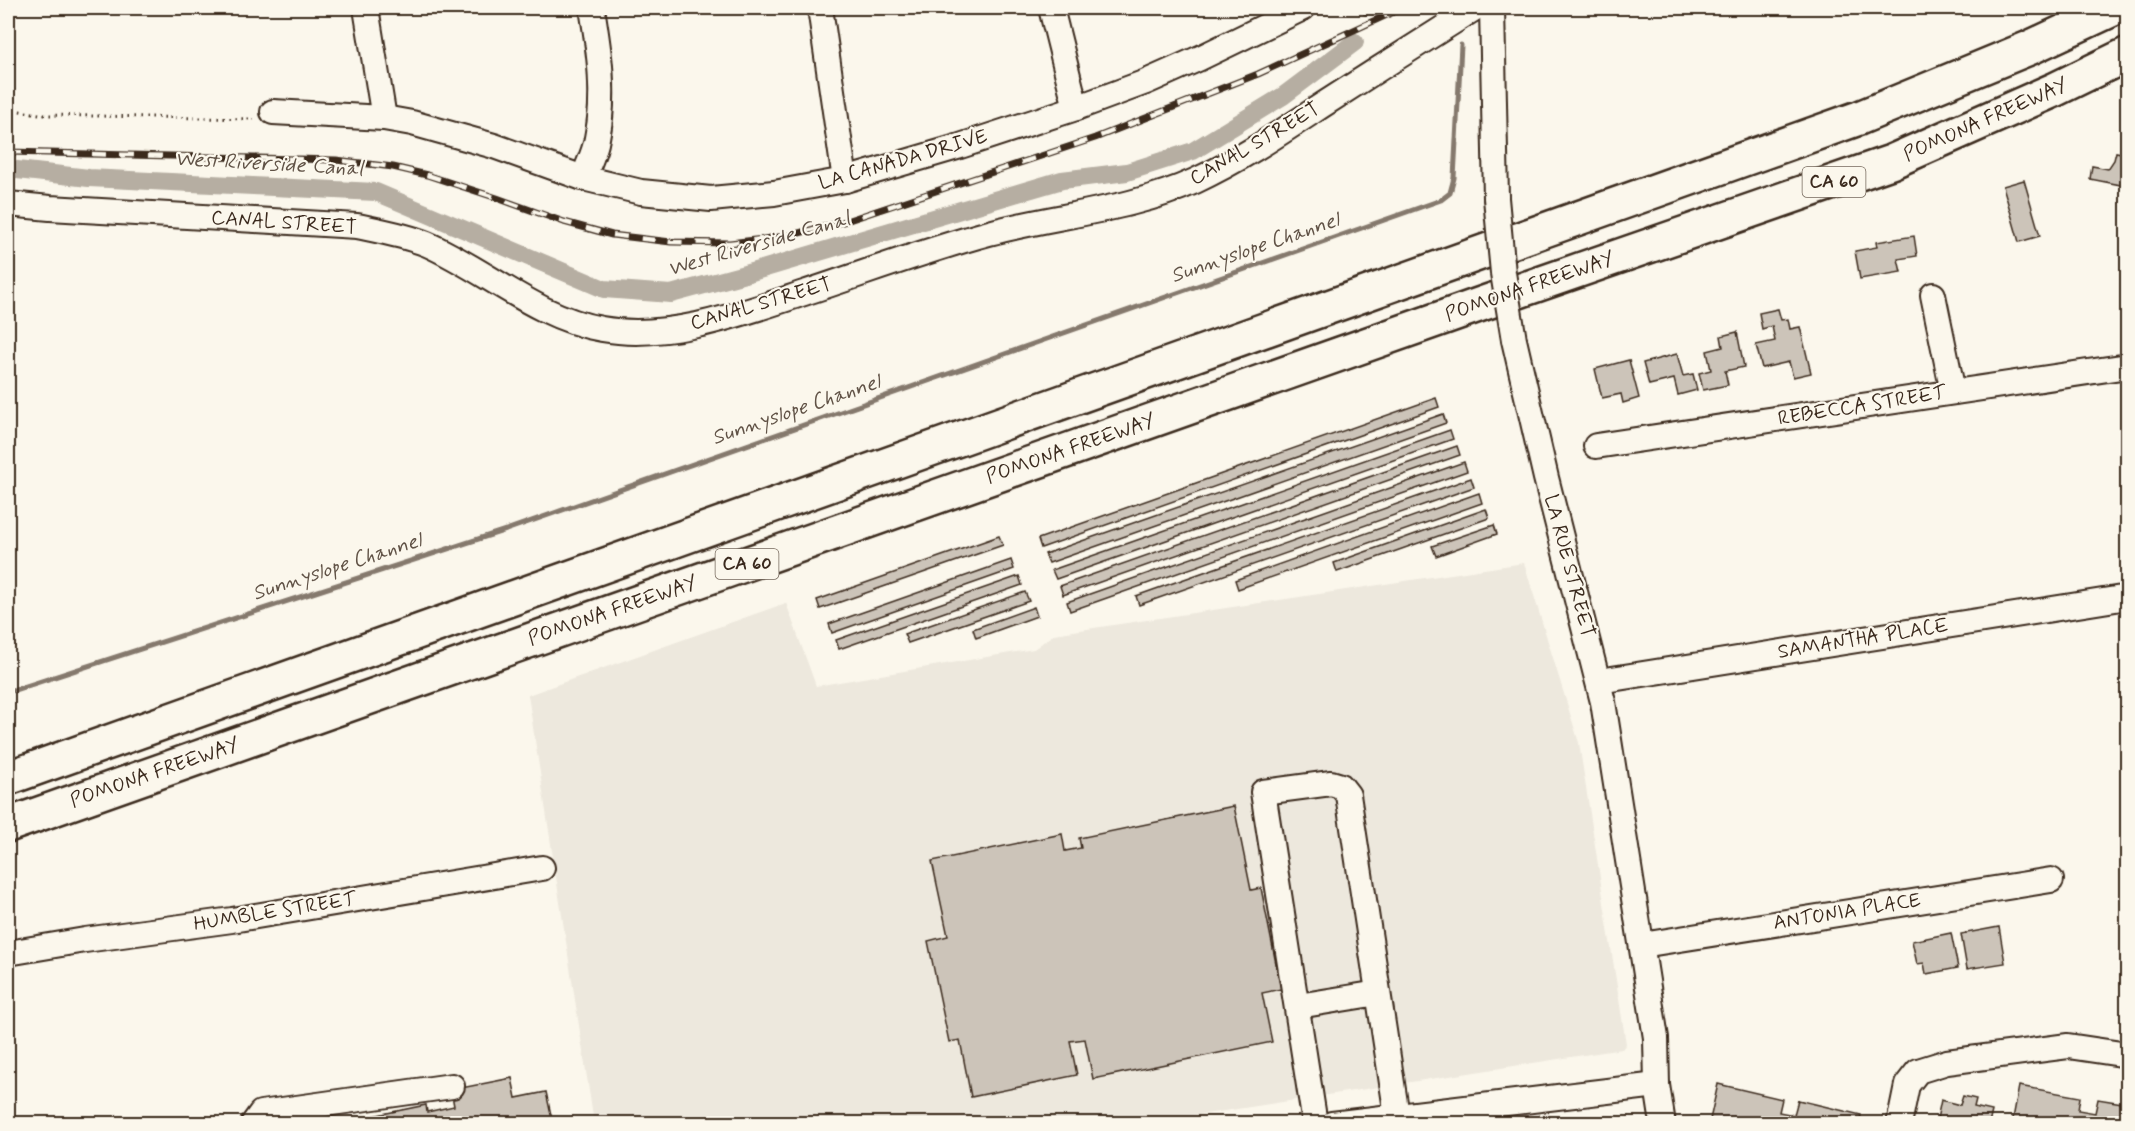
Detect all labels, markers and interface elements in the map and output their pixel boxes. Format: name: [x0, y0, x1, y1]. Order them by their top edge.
street label: POMONA FREEWAY: [1899, 72, 2073, 168]
street label: CANAL STREET: [1185, 96, 1325, 192]
street label: LA CANADA DRIVE: [815, 123, 991, 197]
water label: West Riverside Canal: [174, 145, 366, 183]
road number: CA 60: [1802, 167, 1866, 197]
street label: CANAL STREET: [210, 204, 358, 242]
water label: West Riverside Canal: [665, 204, 855, 283]
water label: Sunnyslope Channel: [1167, 205, 1346, 290]
street label: POMONA FREEWAY: [1442, 245, 1618, 329]
street label: CANAL STREET: [687, 271, 835, 337]
water label: Sunnyslope Channel: [708, 367, 887, 452]
street label: REBECCA STREET: [1776, 379, 1949, 433]
street label: POMONA FREEWAY: [983, 407, 1159, 491]
street label: LA RUE STREET: [1537, 491, 1601, 641]
water label: Sunnyslope Channel: [249, 526, 428, 608]
road number: CA 60: [716, 549, 778, 579]
street label: POMONA FREEWAY: [525, 569, 701, 653]
street label: SAMANTHA PLACE: [1776, 612, 1950, 666]
street label: POMONA FREEWAY: [67, 731, 243, 815]
street label: HUMBLE STREET: [192, 886, 360, 938]
street label: ANTONIA PLACE: [1771, 887, 1923, 937]

